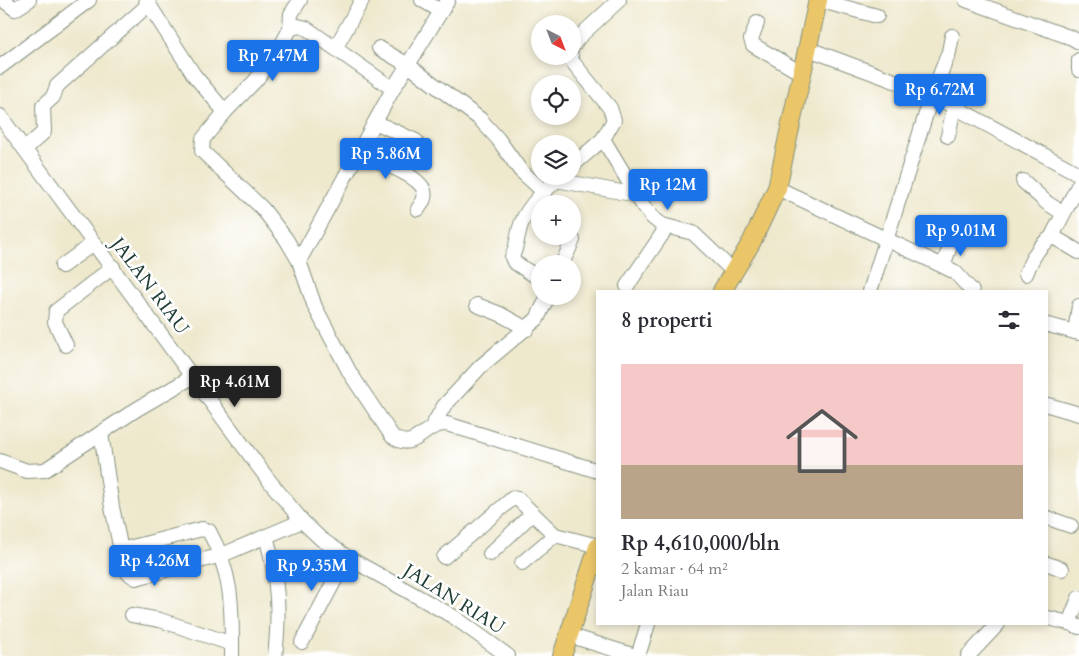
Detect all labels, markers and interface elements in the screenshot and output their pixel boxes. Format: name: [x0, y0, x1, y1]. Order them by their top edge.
north arrow: [531, 15, 581, 65]
map controls: [531, 15, 581, 305]
pin: Rp 7.47M: [221, 39, 325, 82]
text: Rp 7.47M: [238, 45, 308, 67]
pin: Rp 6.72M: [888, 74, 992, 116]
button: locate: [531, 75, 581, 125]
text: Rp 6.72M: [905, 79, 975, 101]
button: layers: [531, 135, 581, 185]
pin: Rp 5.86M: [334, 138, 438, 180]
text: Rp 5.86M: [351, 143, 421, 165]
pin: Rp 12M: [627, 168, 709, 211]
text: Rp 12M: [639, 174, 697, 196]
button: +: [531, 195, 581, 245]
pin: Rp 9.01M: [909, 214, 1013, 257]
text: Rp 9.01M: [926, 220, 996, 242]
street label: JALAN RIAU: [103, 230, 195, 340]
button: −: [531, 255, 581, 305]
text: 8 properti: [621, 306, 713, 335]
icon: filters: [995, 306, 1023, 334]
pin: Rp 4.61M: [183, 366, 287, 408]
text: Rp 4.61M: [200, 371, 270, 393]
icon: home: [777, 396, 867, 486]
text: Rp 4,610,000/bln: [621, 529, 780, 558]
pin: Rp 4.26M: [103, 544, 207, 587]
text: Rp 4.26M: [120, 550, 190, 572]
pin: Rp 9.35M: [260, 550, 364, 592]
text: Rp 9.35M: [277, 555, 347, 577]
street label: JALAN RIAU: [396, 556, 510, 641]
text: 2 kamar · 64 m²: [621, 558, 727, 580]
text: Jalan Riau: [621, 580, 689, 602]

